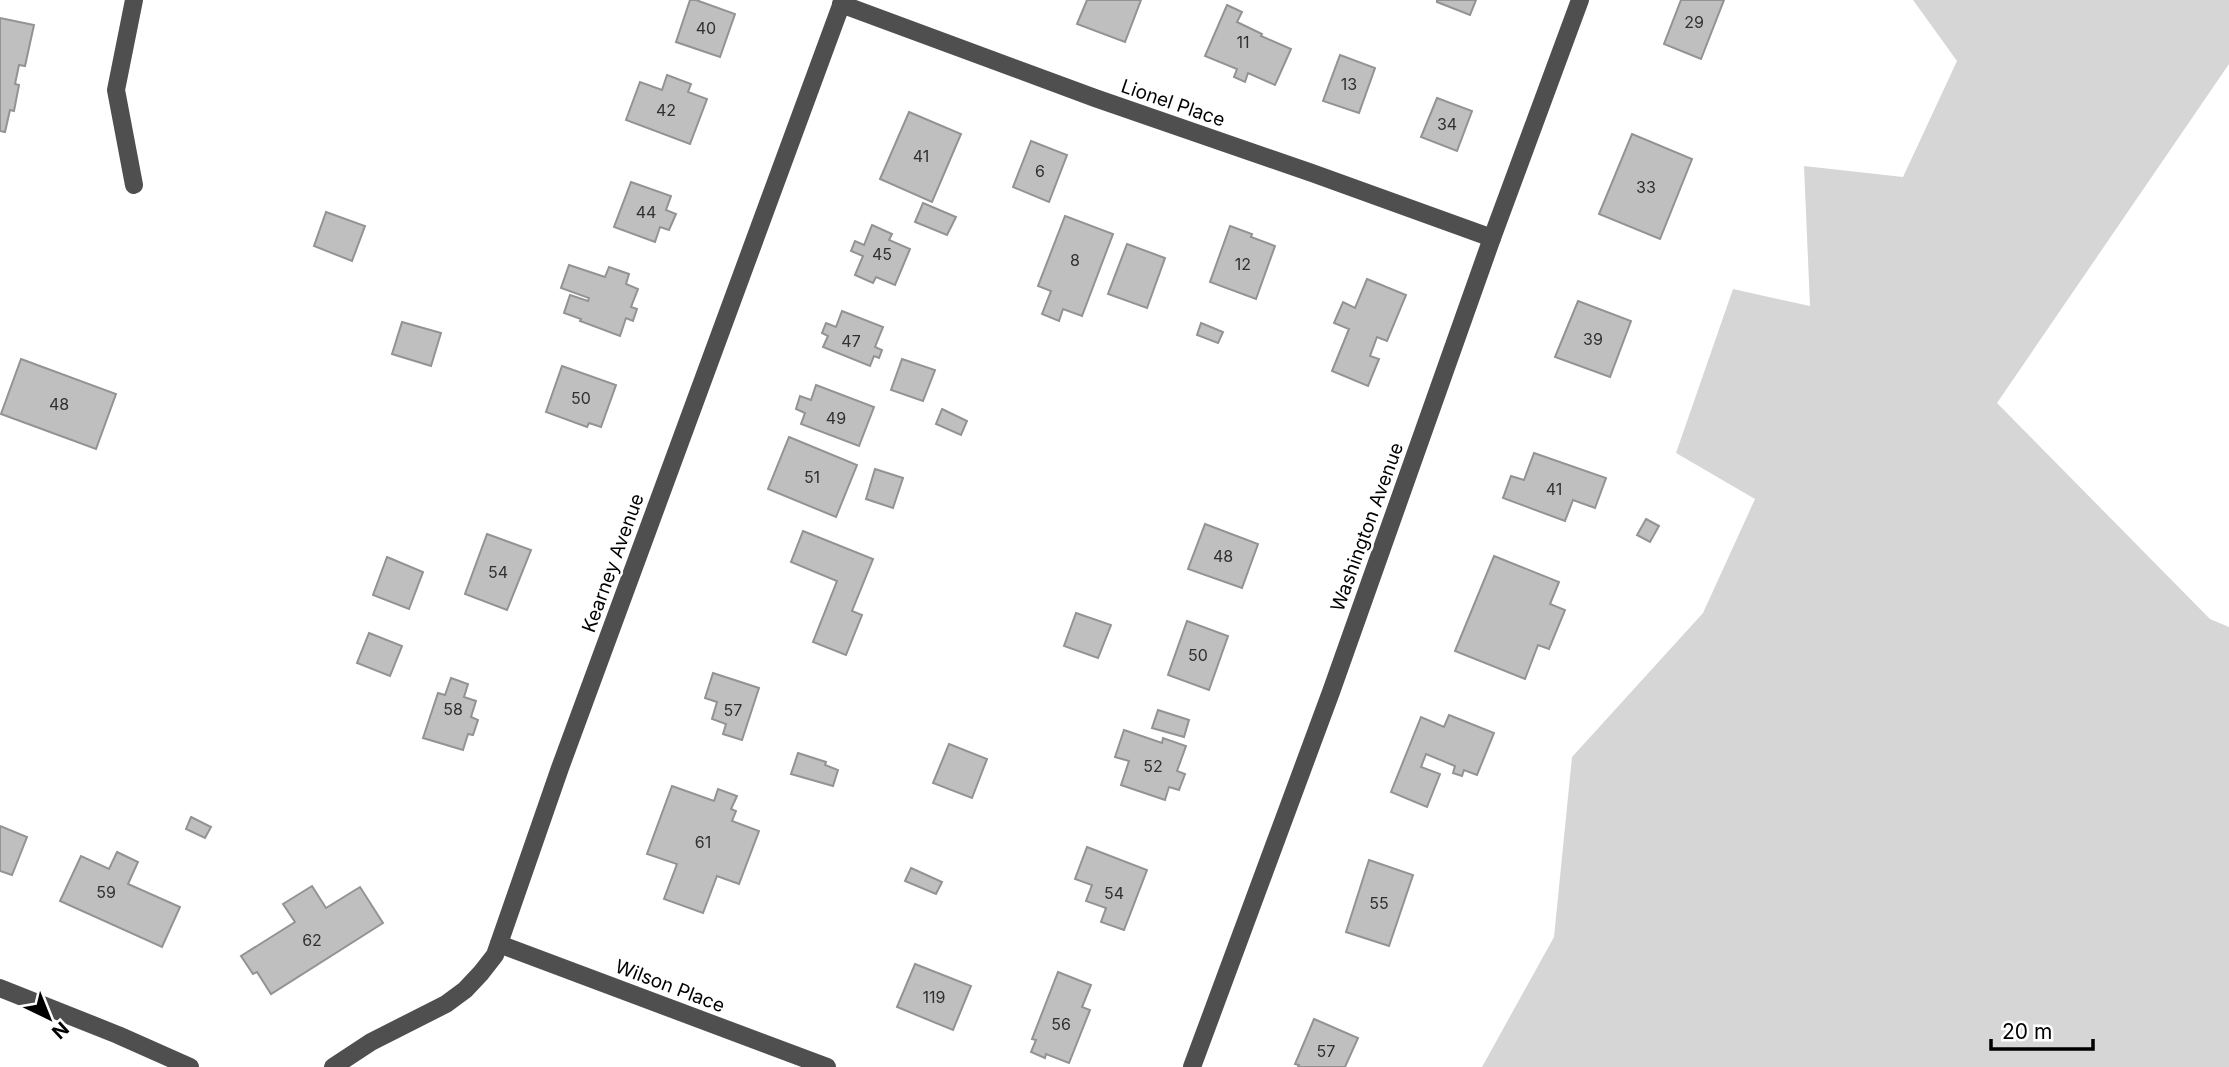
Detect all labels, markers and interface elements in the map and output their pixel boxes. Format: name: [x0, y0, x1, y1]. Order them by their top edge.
house number: 29: [1684, 12, 1704, 32]
house number: 40: [696, 18, 716, 38]
house number: 11: [1236, 32, 1250, 52]
street label: Lionel Place: [1118, 74, 1228, 132]
house number: 13: [1341, 74, 1357, 94]
house number: 42: [656, 100, 676, 120]
house number: 34: [1437, 114, 1457, 134]
house number: 41: [913, 146, 929, 166]
house number: 6: [1035, 161, 1045, 181]
house number: 33: [1636, 177, 1656, 197]
house number: 44: [636, 202, 656, 222]
house number: 45: [872, 244, 892, 264]
house number: 8: [1070, 250, 1080, 270]
house number: 12: [1235, 254, 1251, 274]
house number: 39: [1583, 329, 1603, 349]
house number: 47: [841, 331, 861, 351]
house number: 50: [571, 388, 591, 408]
house number: 48: [49, 394, 69, 414]
house number: 49: [826, 408, 846, 428]
street label: Washington Avenue: [1326, 439, 1408, 615]
house number: 51: [804, 467, 820, 487]
house number: 41: [1546, 479, 1562, 499]
street label: Kearney Avenue: [577, 490, 649, 636]
house number: 48: [1213, 546, 1233, 566]
house number: 54: [488, 562, 508, 582]
house number: 50: [1188, 645, 1208, 665]
house number: 58: [443, 699, 463, 719]
house number: 57: [724, 700, 742, 720]
house number: 52: [1143, 756, 1163, 776]
house number: 61: [695, 832, 711, 852]
house number: 59: [96, 882, 116, 902]
house number: 54: [1104, 883, 1124, 903]
house number: 55: [1369, 893, 1389, 913]
house number: 62: [302, 930, 322, 950]
street label: Wilson Place: [612, 955, 728, 1017]
north arrow: [14, 983, 84, 1053]
house number: 119: [923, 987, 945, 1007]
scale bar: [1991, 1007, 2092, 1052]
house number: 56: [1051, 1014, 1071, 1034]
text: N: [47, 1017, 73, 1043]
text: 20 m: [2002, 1019, 2052, 1044]
house number: 57: [1317, 1041, 1335, 1061]

